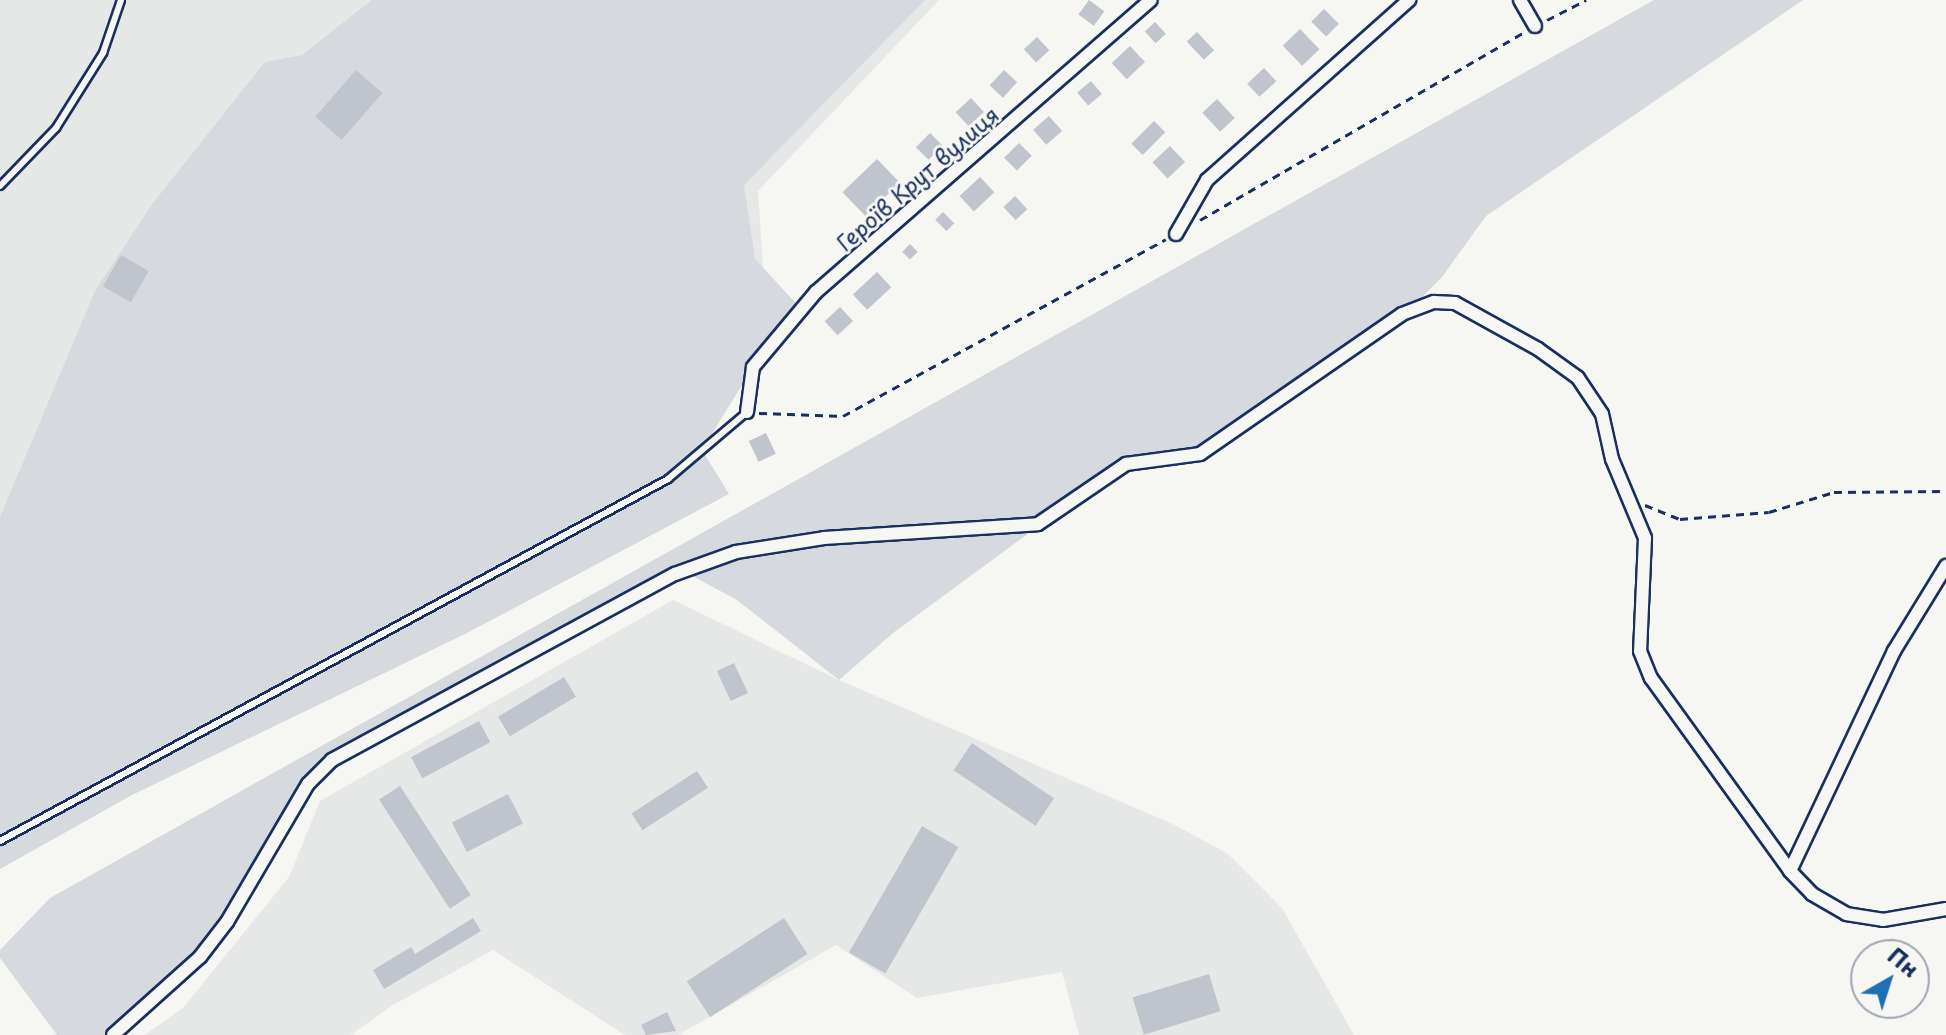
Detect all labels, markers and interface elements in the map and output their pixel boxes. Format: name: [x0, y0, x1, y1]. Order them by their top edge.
street label: Героїв Крут вулиця: [830, 100, 1004, 256]
north arrow: [1850, 939, 1930, 1019]
text: Пн: [1881, 939, 1927, 984]

